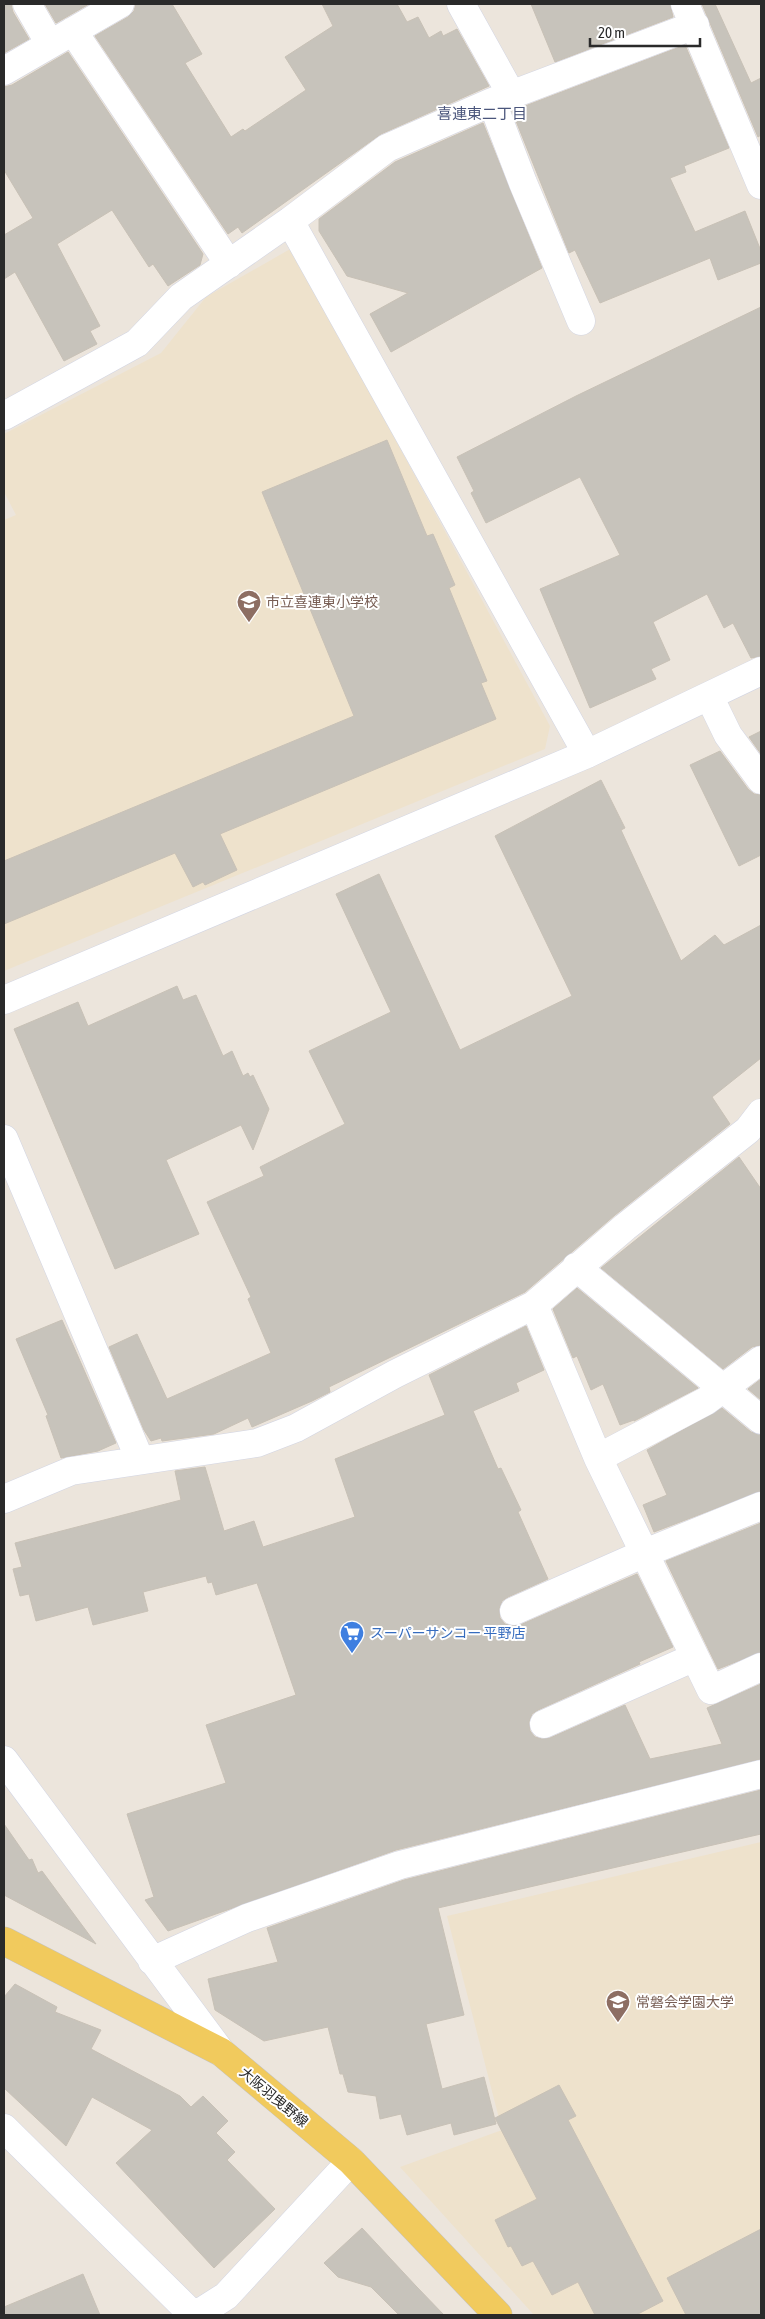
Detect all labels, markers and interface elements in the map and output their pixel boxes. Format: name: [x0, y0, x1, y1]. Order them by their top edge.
scale bar: [590, 15, 700, 47]
text: 20 m: [598, 24, 625, 41]
district label: 喜連東二丁目: [437, 105, 527, 122]
school or university icon: 市立喜連東小学校: [236, 589, 262, 623]
place label: 市立喜連東小学校: [266, 594, 378, 610]
supermarket icon: スーパーサンコー 平野店: [339, 1620, 365, 1654]
place label: スーパーサンコー 平野店: [370, 1625, 526, 1641]
school or university icon: 常磐会学園大学: [605, 1989, 631, 2023]
place label: 常磐会学園大学: [636, 1994, 734, 2010]
street label: 大阪羽曳野線: [237, 2064, 311, 2130]

